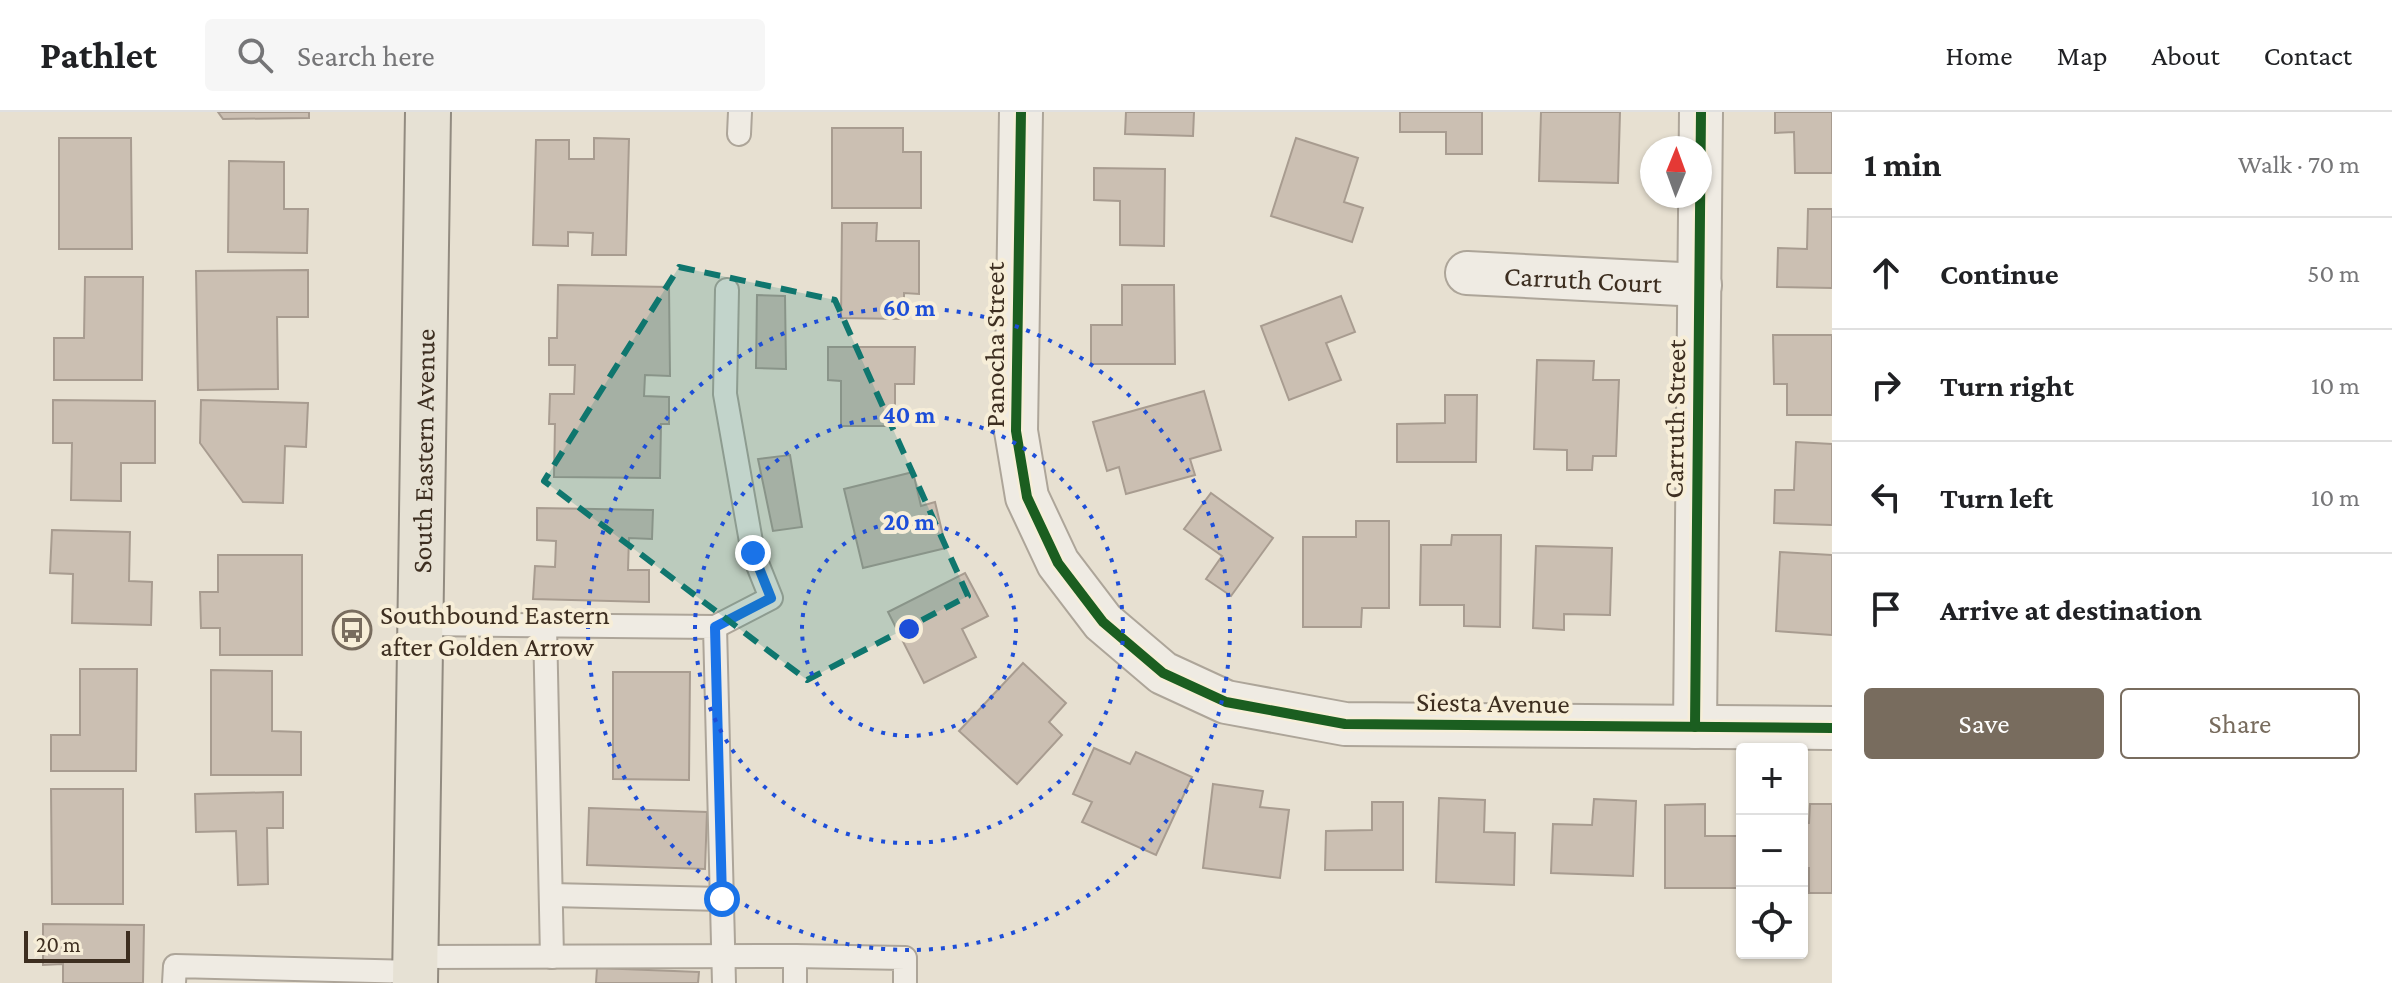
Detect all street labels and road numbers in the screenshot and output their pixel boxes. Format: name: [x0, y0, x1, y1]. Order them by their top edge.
street label: Carruth Court: [1503, 260, 1663, 299]
street label: Panocha Street: [979, 261, 1010, 428]
street label: South Eastern Avenue: [406, 328, 441, 574]
street label: Carruth Street: [1658, 338, 1691, 499]
street label: Siesta Avenue: [1416, 686, 1570, 719]

